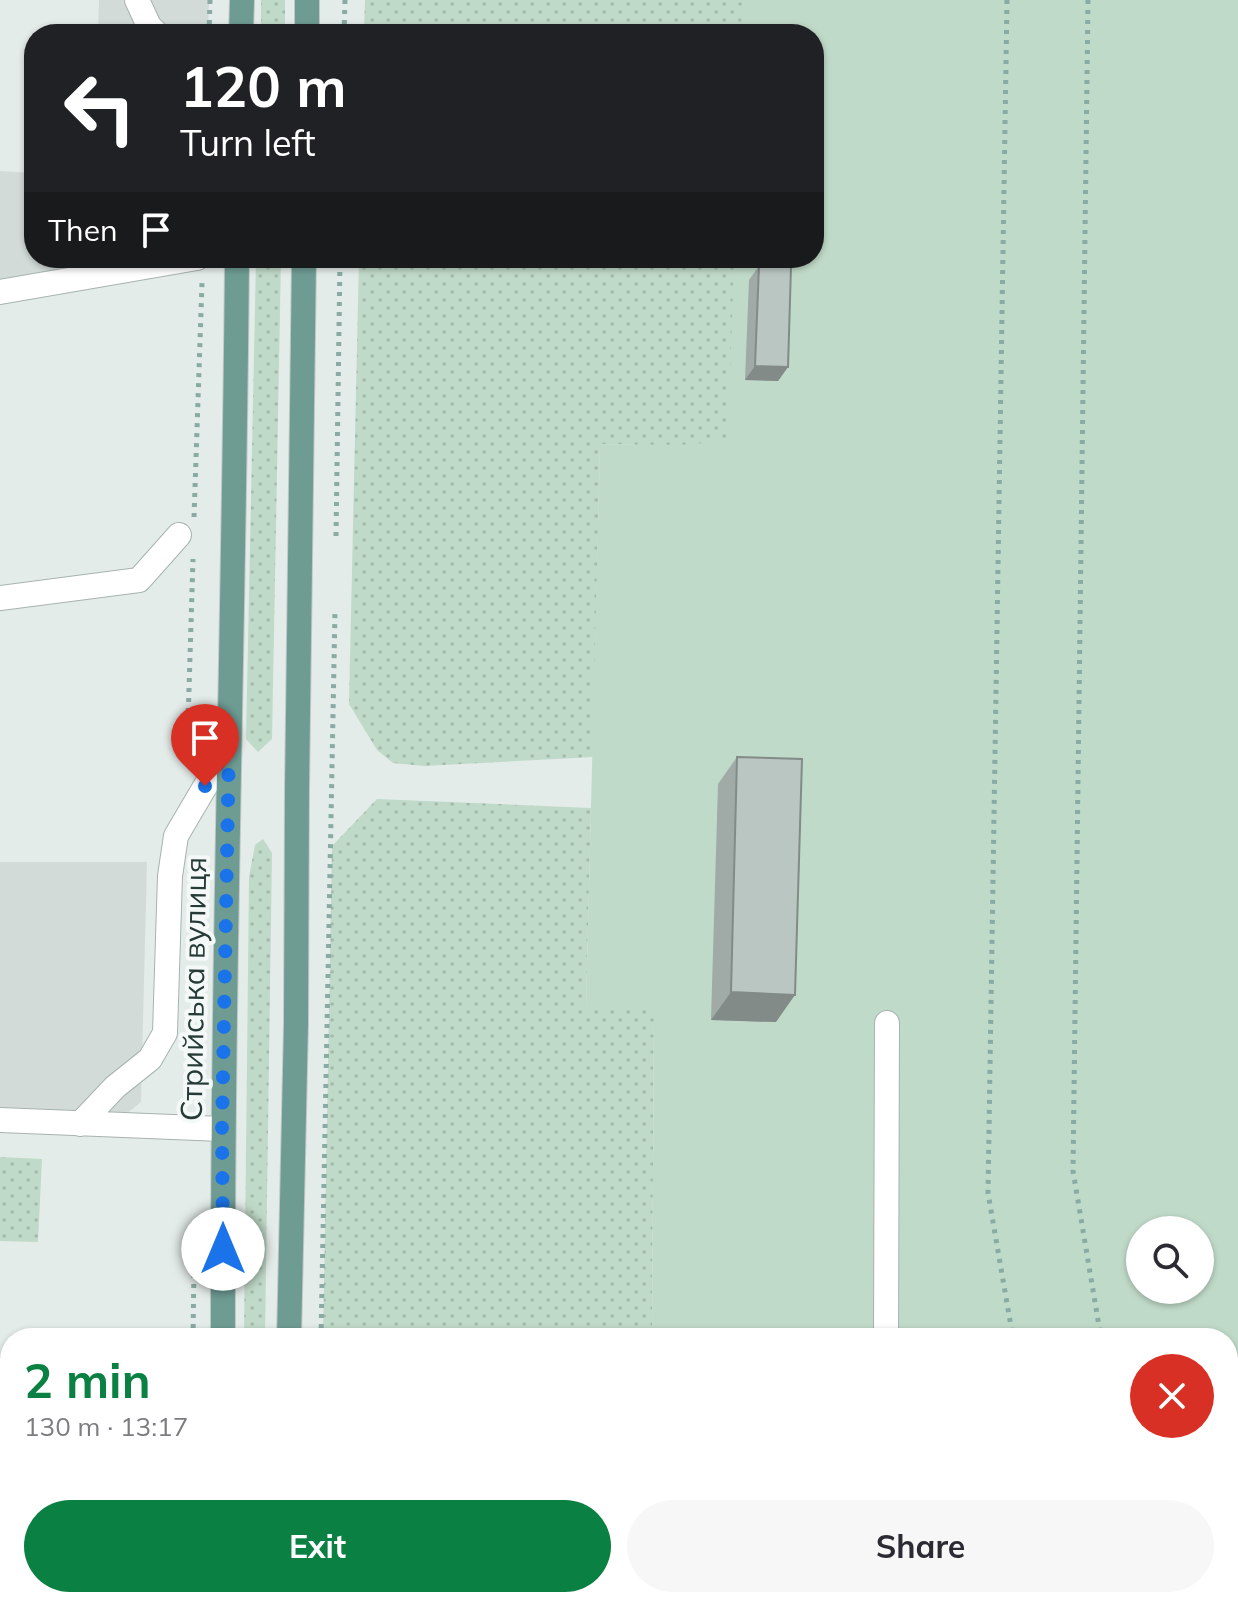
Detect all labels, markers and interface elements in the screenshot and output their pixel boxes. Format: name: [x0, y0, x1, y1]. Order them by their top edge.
text: 120 m: [180, 51, 347, 121]
icon: left: [48, 56, 152, 160]
text: Turn left: [180, 120, 316, 165]
icon: arrive: [134, 208, 178, 252]
text: Then: [48, 211, 118, 249]
pin: [171, 704, 239, 786]
icon: arrive: [183, 716, 227, 760]
street label: Стрийська вулиця: [172, 856, 214, 1122]
position arrow: [181, 1207, 265, 1291]
map controls: [1126, 1216, 1214, 1304]
button: search: [1126, 1216, 1214, 1304]
text: 2 min: [24, 1350, 151, 1410]
button: close: [1130, 1354, 1214, 1438]
text: 130 m · 13:17: [24, 1410, 188, 1443]
button: Exit: [24, 1500, 611, 1592]
button: Share: [627, 1500, 1214, 1592]

